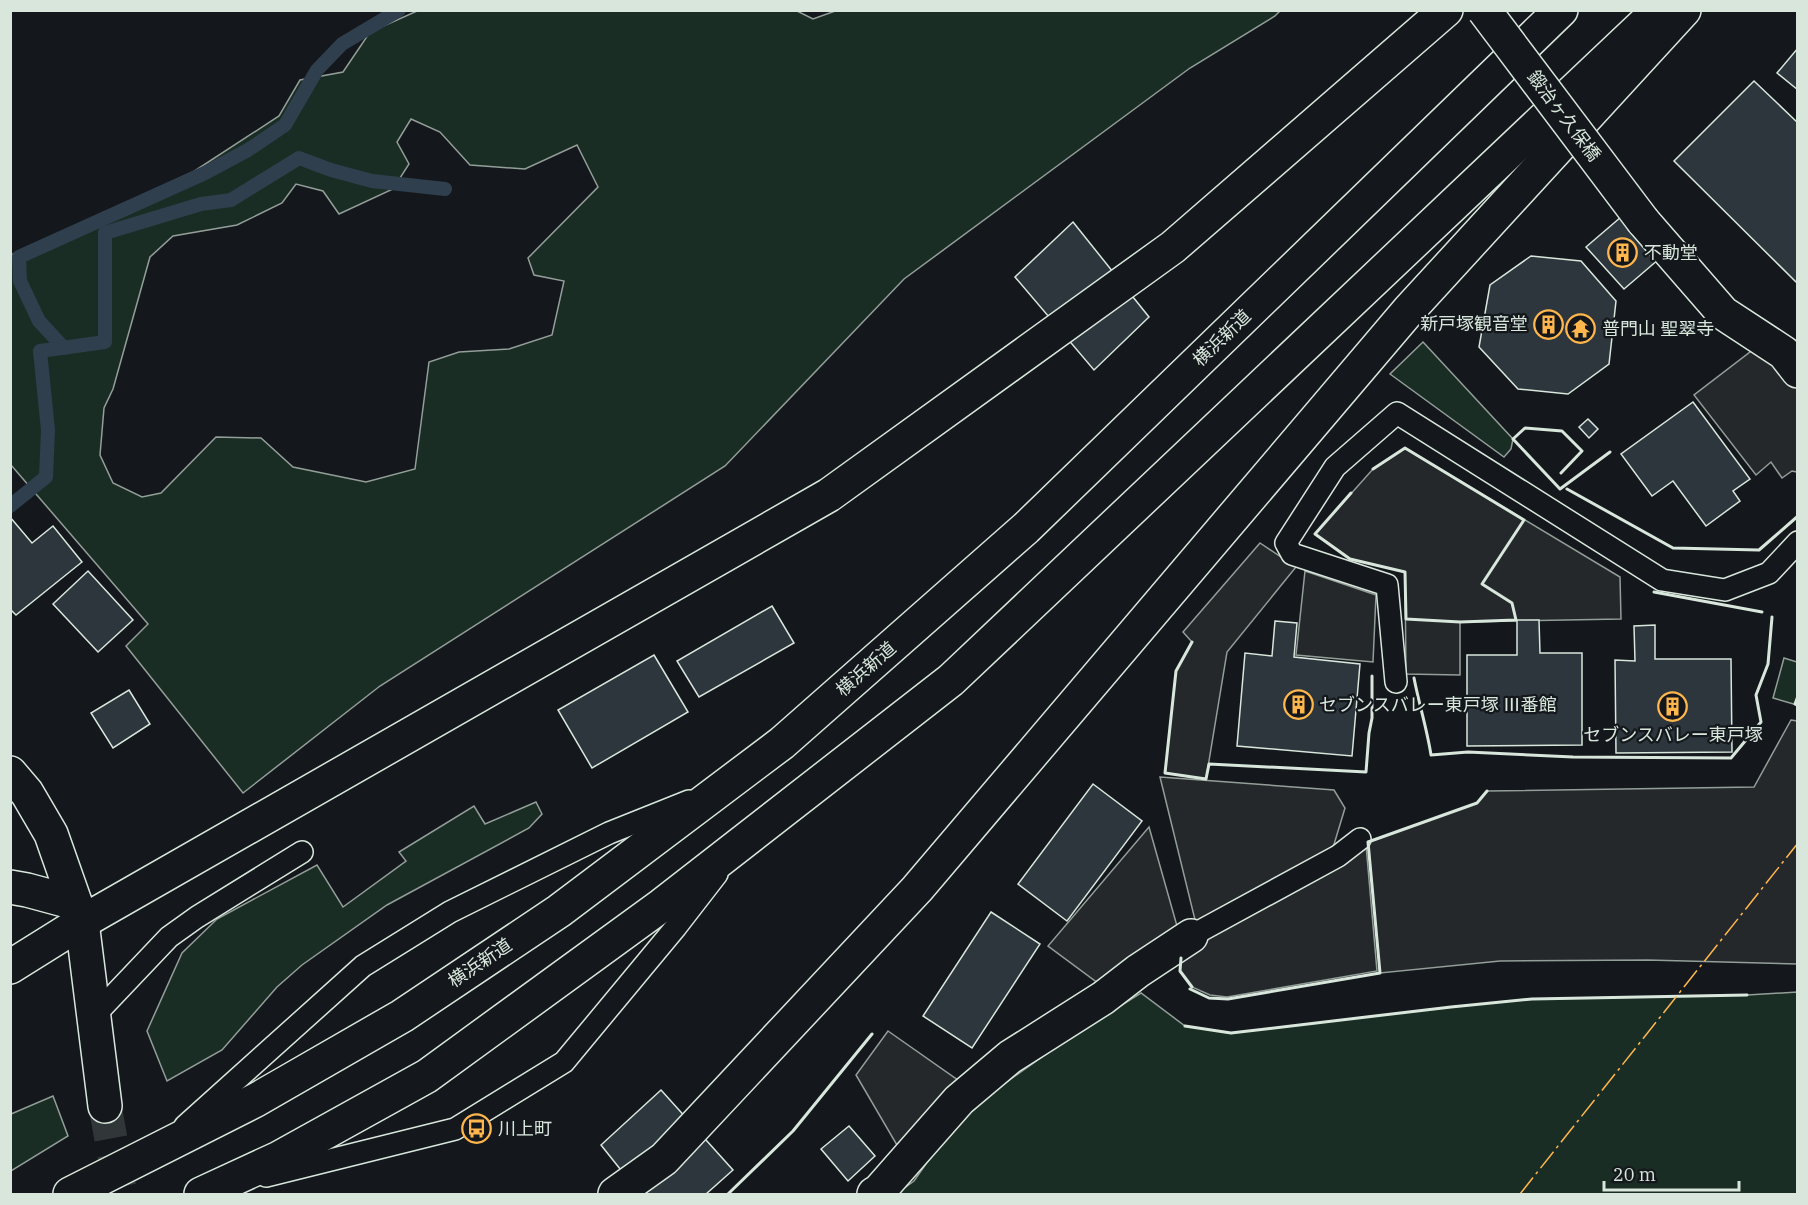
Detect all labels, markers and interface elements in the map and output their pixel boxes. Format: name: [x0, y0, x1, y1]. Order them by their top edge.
street label: 鍛治ヶ久保橋: [1523, 66, 1606, 166]
building icon: 不動堂: [1607, 237, 1639, 269]
place label: 不動堂: [1644, 241, 1698, 264]
street label: 横浜新道: [1188, 304, 1256, 371]
building icon: 新戸塚観音堂: [1533, 308, 1565, 340]
place label: 新戸塚観音堂: [1420, 312, 1528, 335]
temple icon: 普門山 聖翠寺: [1565, 313, 1597, 345]
place label: 普門山 聖翠寺: [1602, 317, 1714, 340]
street label: 横浜新道: [831, 636, 900, 701]
building icon: セブンスバレー東戸塚 Ⅲ番館: [1282, 689, 1314, 721]
building icon: セブンスバレー東戸塚: [1657, 690, 1689, 722]
place label: セブンスバレー東戸塚 Ⅲ番館: [1319, 693, 1557, 716]
place label: セブンスバレー東戸塚: [1583, 723, 1763, 746]
street label: 横浜新道: [443, 933, 516, 992]
bus stop icon: 川上町: [461, 1113, 493, 1145]
place label: 川上町: [498, 1117, 552, 1140]
scale bar: [1604, 1154, 1739, 1192]
text: 20 m: [1613, 1163, 1656, 1186]

